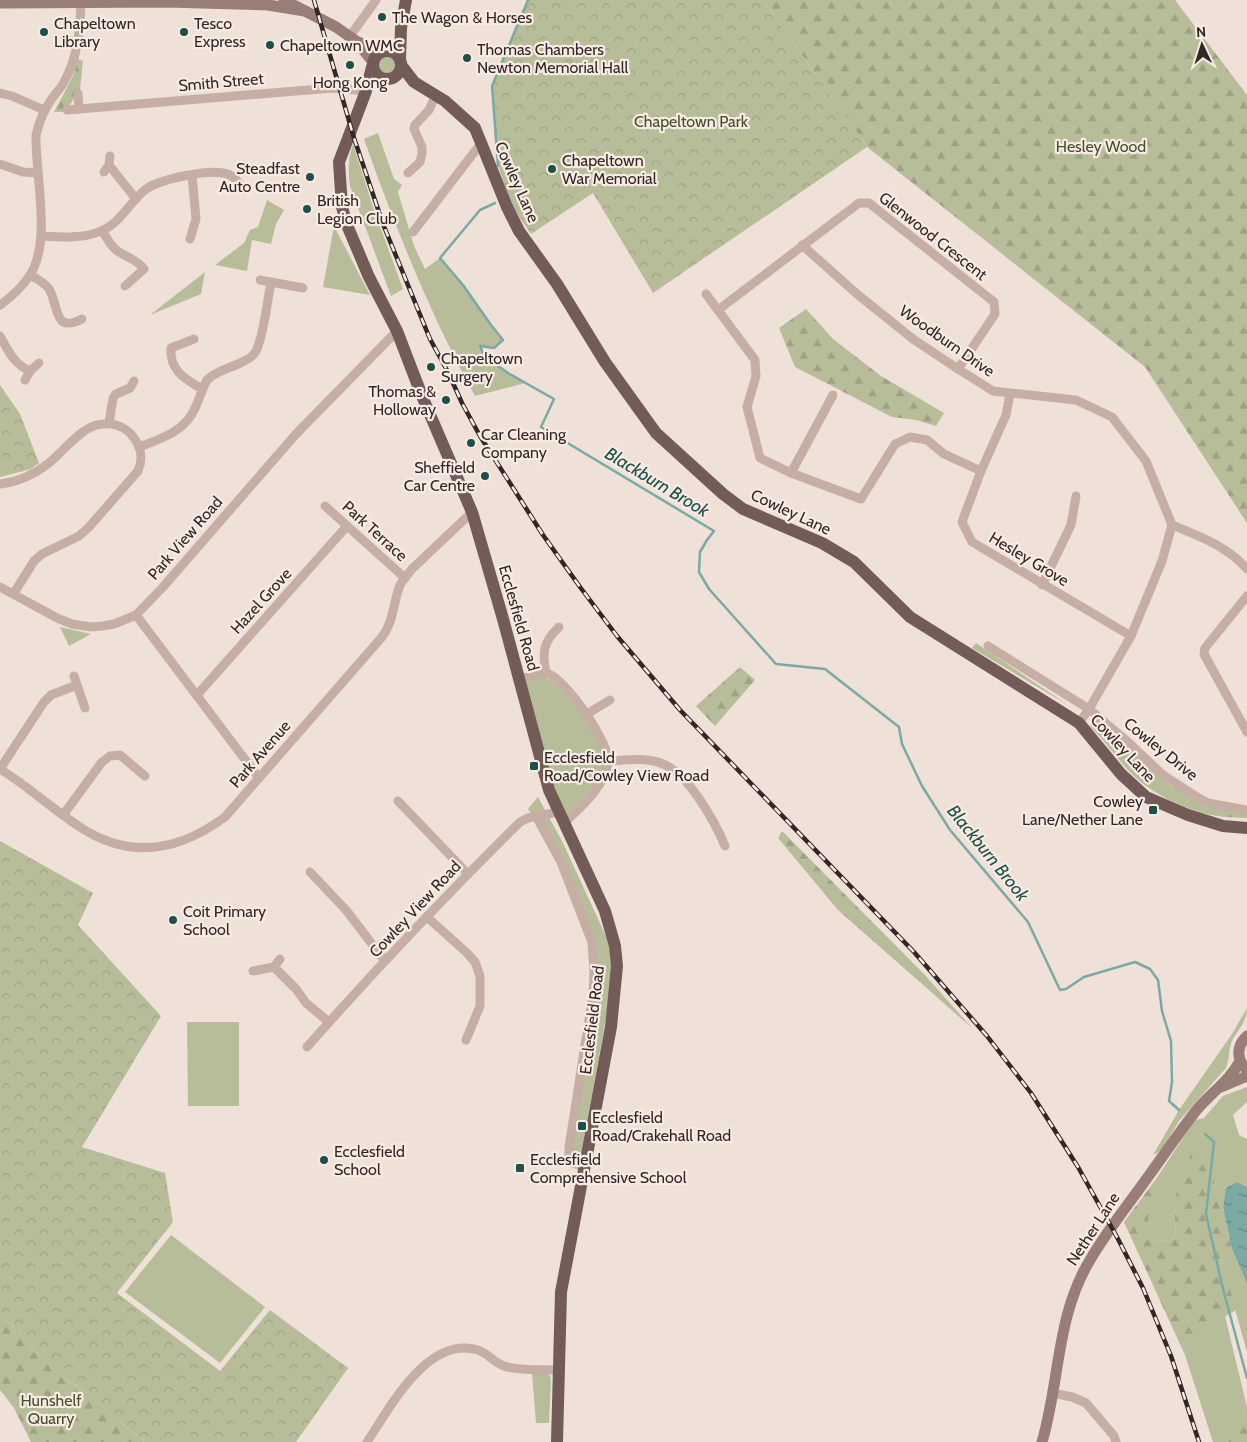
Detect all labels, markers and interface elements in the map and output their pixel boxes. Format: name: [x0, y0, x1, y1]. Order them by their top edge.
place label: The Wagon & Horses: [392, 8, 533, 27]
marker: The Wagon & Horses: [376, 11, 388, 23]
place label: Chapeltown Library: [54, 14, 136, 51]
place label: Tesco Express: [194, 14, 246, 51]
north arrow: [1177, 20, 1227, 70]
text: N: [1196, 23, 1207, 41]
marker: Chapeltown Library: [38, 26, 50, 38]
marker: Tesco Express: [178, 26, 190, 38]
place label: Chapeltown WMC: [280, 36, 403, 55]
marker: Chapeltown WMC: [264, 39, 276, 51]
place label: Thomas Chambers Newton Memorial Hall: [477, 40, 628, 77]
marker: Thomas Chambers Newton Memorial Hall: [461, 52, 473, 64]
marker: Hong Kong: [344, 59, 356, 71]
street label: Smith Street: [178, 69, 265, 95]
place label: Hong Kong: [313, 73, 388, 92]
park label: Chapeltown Park: [634, 112, 749, 131]
park label: Hesley Wood: [1056, 137, 1146, 156]
street label: Cowley Lane: [491, 139, 543, 225]
place label: Chapeltown War Memorial: [562, 151, 657, 188]
place label: Steadfast Auto Centre: [219, 159, 301, 196]
marker: Chapeltown War Memorial: [546, 163, 558, 175]
marker: Steadfast Auto Centre: [304, 171, 316, 183]
street label: Glenwood Crescent: [875, 188, 991, 284]
place label: British Legion Club: [317, 191, 397, 228]
marker: British Legion Club: [301, 203, 313, 215]
street label: Woodburn Drive: [896, 301, 998, 381]
place label: Chapeltown Surgery: [441, 349, 523, 386]
marker: Chapeltown Surgery: [425, 361, 437, 373]
place label: Thomas & Holloway: [368, 382, 436, 419]
marker: Thomas & Holloway: [440, 394, 452, 406]
place label: Car Cleaning Company: [481, 425, 567, 462]
marker: Car Cleaning Company: [465, 437, 477, 449]
water label: Blackburn Brook: [601, 442, 714, 522]
place label: Sheffield Car Centre: [404, 458, 475, 495]
marker: Sheffield Car Centre: [479, 470, 491, 482]
street label: Cowley Lane: [748, 485, 834, 539]
street label: Park View Road: [144, 492, 226, 584]
street label: Park Terrace: [339, 497, 411, 565]
street label: Hesley Grove: [986, 528, 1072, 590]
street label: Ecclesfield Road: [495, 563, 543, 673]
street label: Hazel Grove: [227, 564, 295, 638]
street label: Cowley Lane: [1087, 710, 1159, 786]
street label: Cowley Drive: [1120, 714, 1202, 784]
street label: Park Avenue: [226, 716, 294, 792]
place label: Ecclesfield Road/Cowley View Road: [544, 748, 709, 785]
marker: Ecclesfield Road/Cowley View Road: [528, 760, 540, 772]
place label: Cowley Lane/Nether Lane: [1022, 792, 1143, 829]
water label: Blackburn Brook: [942, 800, 1034, 907]
marker: Cowley Lane/Nether Lane: [1147, 804, 1159, 816]
street label: Cowley View Road: [365, 857, 465, 961]
place label: Coit Primary School: [183, 902, 266, 939]
marker: Coit Primary School: [167, 914, 179, 926]
street label: Ecclesfield Road: [576, 965, 608, 1075]
place label: Ecclesfield Road/Crakehall Road: [592, 1108, 731, 1145]
marker: Ecclesfield Road/Crakehall Road: [576, 1120, 588, 1132]
place label: Ecclesfield School: [334, 1142, 405, 1179]
place label: Ecclesfield Comprehensive School: [530, 1150, 687, 1187]
marker: Ecclesfield School: [318, 1154, 330, 1166]
marker: Ecclesfield Comprehensive School: [514, 1162, 526, 1174]
street label: Nether Lane: [1062, 1189, 1124, 1269]
park label: Hunshelf Quarry: [20, 1391, 82, 1428]

